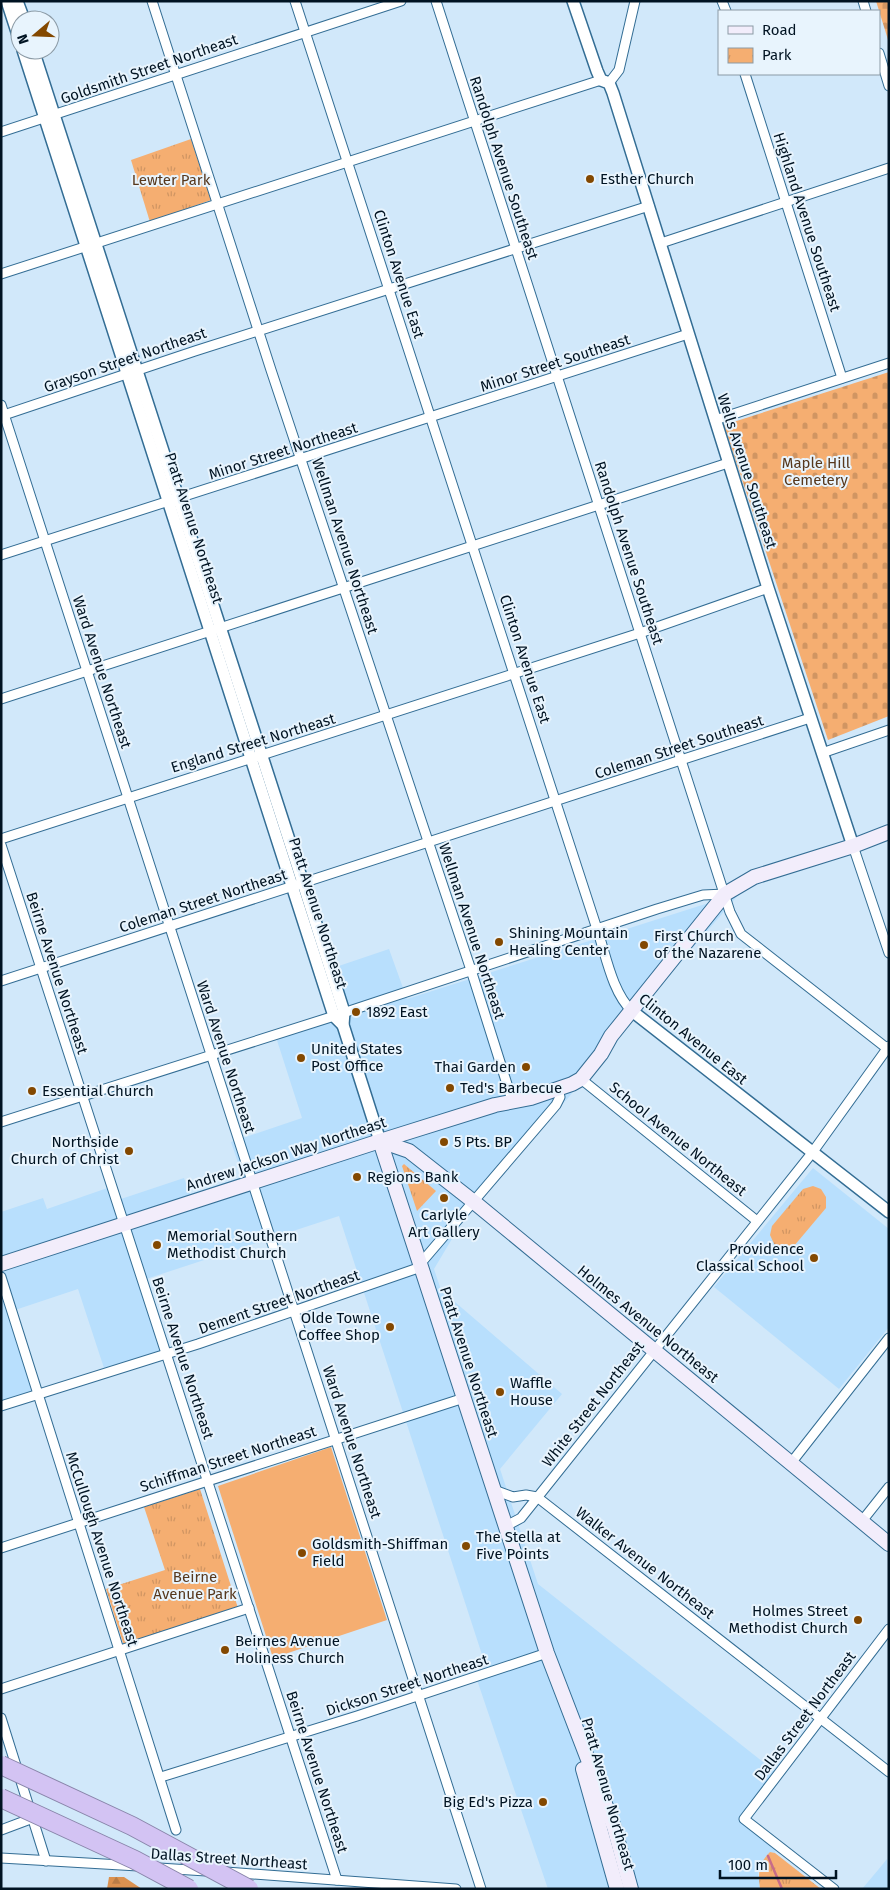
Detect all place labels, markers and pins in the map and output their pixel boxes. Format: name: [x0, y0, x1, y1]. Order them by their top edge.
place label: Esther Church: [600, 170, 694, 188]
marker: Esther Church: [584, 173, 596, 185]
place label: Shining Mountain Healing Center: [509, 924, 628, 959]
place label: First Church of the Nazarene: [654, 927, 762, 962]
marker: Shining Mountain Healing Center: [493, 936, 505, 948]
marker: First Church of the Nazarene: [638, 939, 650, 951]
place label: 1892 East: [366, 1003, 428, 1021]
marker: 1892 East: [350, 1006, 362, 1018]
place label: United States Post Office: [311, 1040, 402, 1075]
marker: United States Post Office: [295, 1052, 307, 1064]
place label: Thai Garden: [434, 1058, 516, 1076]
marker: Thai Garden: [520, 1061, 532, 1073]
place label: Ted's Barbecue: [460, 1079, 562, 1097]
place label: Essential Church: [42, 1082, 154, 1100]
marker: Ted's Barbecue: [444, 1082, 456, 1094]
marker: Essential Church: [26, 1085, 38, 1097]
place label: Northside Church of Christ: [11, 1133, 120, 1168]
place label: 5 Pts. BP: [454, 1133, 512, 1151]
marker: 5 Pts. BP: [438, 1136, 450, 1148]
marker: Northside Church of Christ: [123, 1145, 135, 1157]
place label: Regions Bank: [367, 1168, 459, 1186]
marker: Regions Bank: [351, 1171, 363, 1183]
marker: Carlyle Art Gallery: [438, 1192, 450, 1204]
place label: Carlyle Art Gallery: [408, 1206, 480, 1241]
place label: Memorial Southern Methodist Church: [167, 1227, 298, 1262]
marker: Memorial Southern Methodist Church: [151, 1239, 163, 1251]
place label: Providence Classical School: [696, 1240, 805, 1275]
marker: Providence Classical School: [808, 1252, 820, 1264]
place label: Olde Towne Coffee Shop: [298, 1309, 380, 1344]
marker: Olde Towne Coffee Shop: [384, 1321, 396, 1333]
place label: Waffle House: [510, 1374, 553, 1409]
marker: Waffle House: [494, 1386, 506, 1398]
place label: The Stella at Five Points: [476, 1528, 561, 1563]
place label: Goldsmith-Shiffman Field: [312, 1535, 448, 1570]
marker: The Stella at Five Points: [460, 1540, 472, 1552]
marker: Goldsmith-Shiffman Field: [296, 1547, 308, 1559]
place label: Holmes Street Methodist Church: [729, 1602, 849, 1637]
marker: Holmes Street Methodist Church: [852, 1614, 864, 1626]
place label: Beirnes Avenue Holiness Church: [235, 1632, 344, 1667]
marker: Beirnes Avenue Holiness Church: [219, 1644, 231, 1656]
place label: Big Ed's Pizza: [443, 1793, 533, 1811]
marker: Big Ed's Pizza: [537, 1796, 549, 1808]

